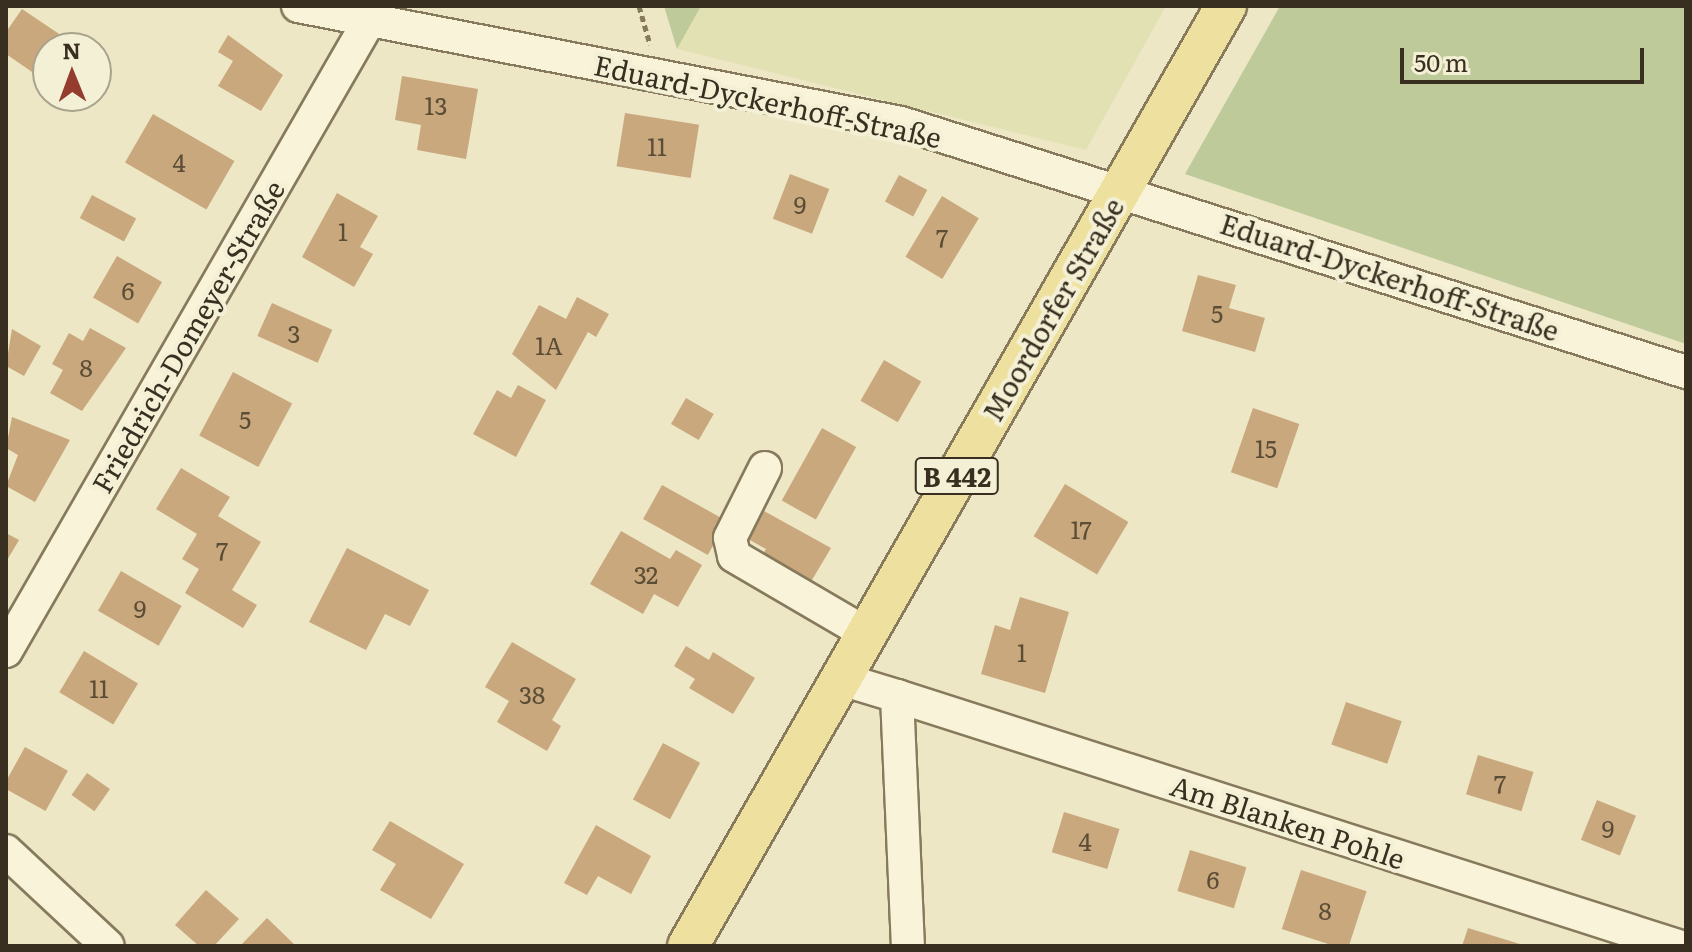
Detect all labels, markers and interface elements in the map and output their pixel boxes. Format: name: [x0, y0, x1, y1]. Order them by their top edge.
north arrow: [32, 32, 112, 112]
scale bar: [1404, 32, 1648, 82]
text: N: [62, 33, 81, 66]
text: 50 m: [1414, 44, 1468, 79]
street label: Eduard-Dyckerhoff-Straße: [591, 47, 945, 153]
house number: 13: [425, 91, 447, 119]
house number: 11: [647, 132, 667, 160]
house number: 4: [172, 148, 186, 176]
street label: Friedrich-Domeyer-Straße: [84, 174, 290, 498]
house number: 9: [794, 190, 806, 218]
street label: Moordorfer Straße: [974, 192, 1130, 426]
street label: Eduard-Dyckerhoff-Straße: [1216, 205, 1564, 347]
house number: 1: [338, 217, 348, 245]
house number: 7: [936, 223, 948, 251]
house number: 6: [122, 276, 134, 304]
house number: 5: [1211, 299, 1223, 327]
house number: 3: [287, 319, 301, 347]
house number: 1A: [535, 331, 563, 359]
house number: 8: [79, 353, 93, 381]
house number: 5: [239, 405, 251, 433]
house number: 15: [1255, 434, 1277, 462]
road number: B 442: [913, 454, 1001, 498]
house number: 17: [1070, 515, 1092, 543]
house number: 7: [216, 536, 228, 564]
house number: 32: [634, 560, 658, 588]
house number: 9: [134, 594, 146, 622]
house number: 1: [1017, 638, 1027, 666]
house number: 11: [89, 674, 109, 702]
house number: 38: [519, 680, 545, 708]
street label: Am Blanken Pohle: [1167, 767, 1409, 875]
house number: 7: [1494, 769, 1506, 797]
house number: 9: [1602, 814, 1614, 842]
house number: 4: [1078, 827, 1092, 855]
house number: 6: [1207, 865, 1219, 893]
house number: 8: [1318, 896, 1332, 924]

